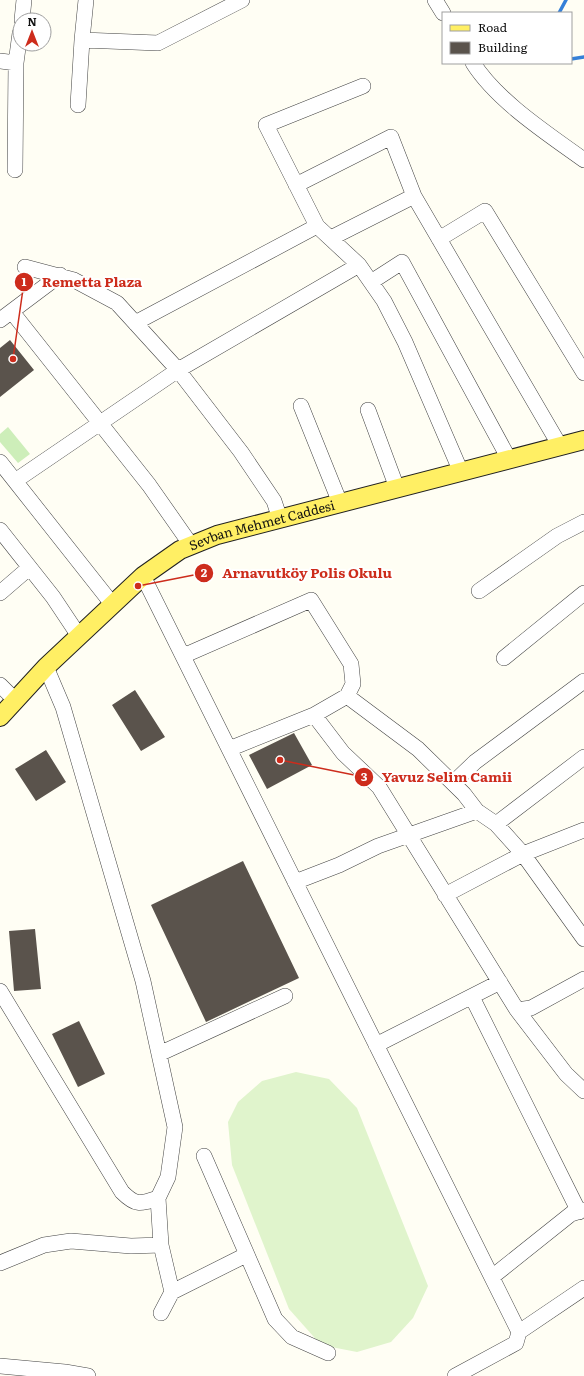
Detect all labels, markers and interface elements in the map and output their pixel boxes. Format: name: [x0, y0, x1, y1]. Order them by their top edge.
north arrow: [12, 12, 52, 52]
legend: [442, 12, 572, 64]
text: N: [27, 13, 37, 29]
text: Road: [478, 18, 508, 36]
text: Building: [478, 38, 528, 56]
callout: Remetta Plaza: [14, 269, 150, 295]
text: Remetta Plaza: [42, 271, 143, 291]
text: 1: [22, 272, 27, 290]
street label: Sevban Mehmet Caddesi: [186, 495, 337, 554]
callout: Arnavutköy Polis Okulu: [194, 560, 400, 586]
text: Arnavutköy Polis Okulu: [222, 562, 392, 582]
text: 2: [201, 563, 208, 581]
callout: Yavuz Selim Camii: [354, 764, 520, 790]
text: Yavuz Selim Camii: [382, 766, 512, 786]
text: 3: [361, 767, 368, 785]

